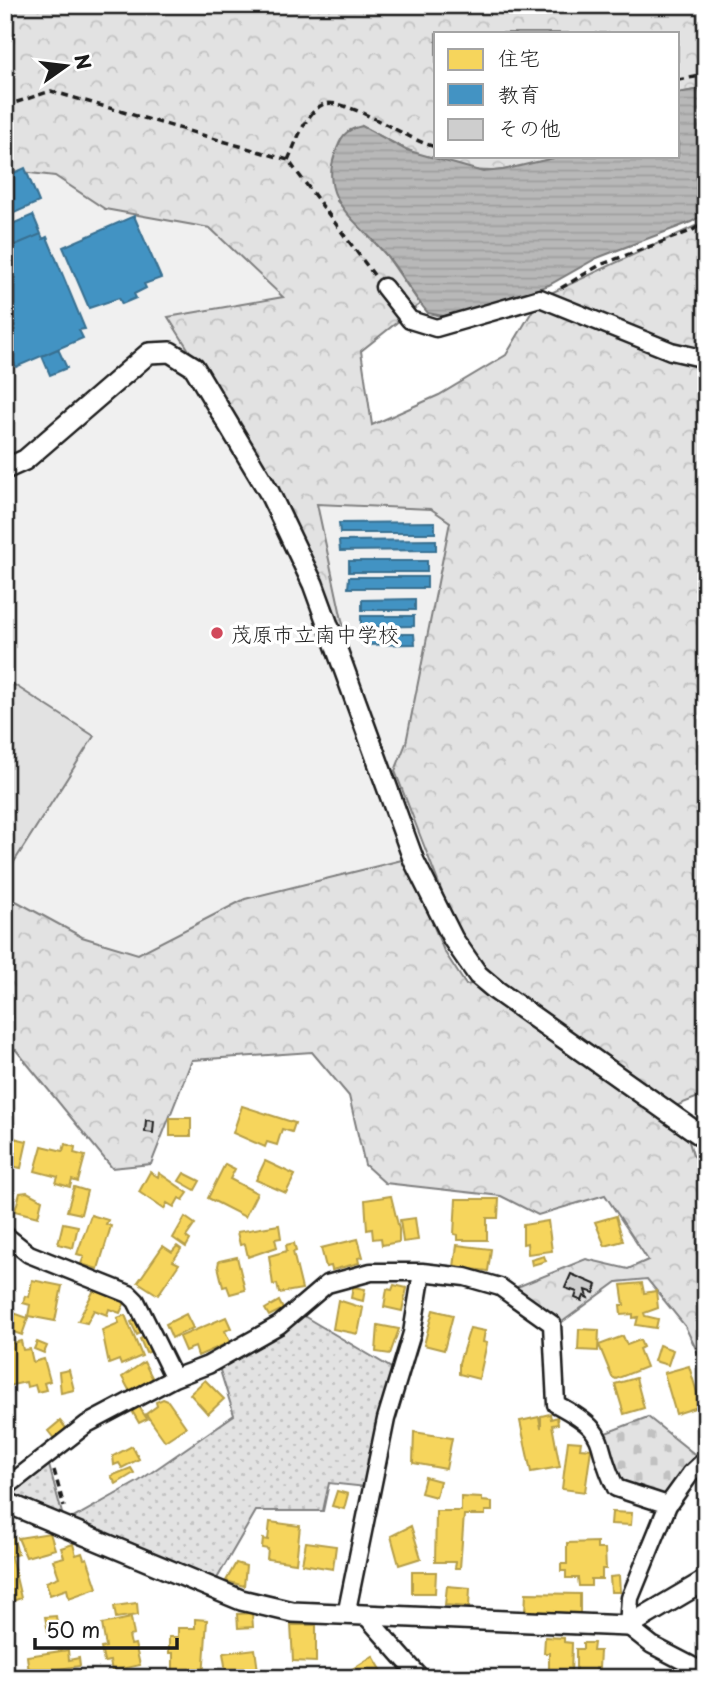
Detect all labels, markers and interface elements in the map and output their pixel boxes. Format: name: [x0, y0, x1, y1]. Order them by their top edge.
north arrow: [32, 32, 102, 102]
legend: [434, 32, 680, 158]
text: 住宅: [498, 41, 540, 73]
text: N: [68, 51, 99, 72]
text: 教育: [498, 77, 540, 109]
text: その他: [498, 111, 561, 143]
place label: 茂原市立南中学校: [231, 617, 399, 649]
marker: 茂原市立南中学校: [209, 625, 225, 641]
scale bar: [35, 1606, 177, 1650]
text: 50 m: [46, 1613, 100, 1645]

